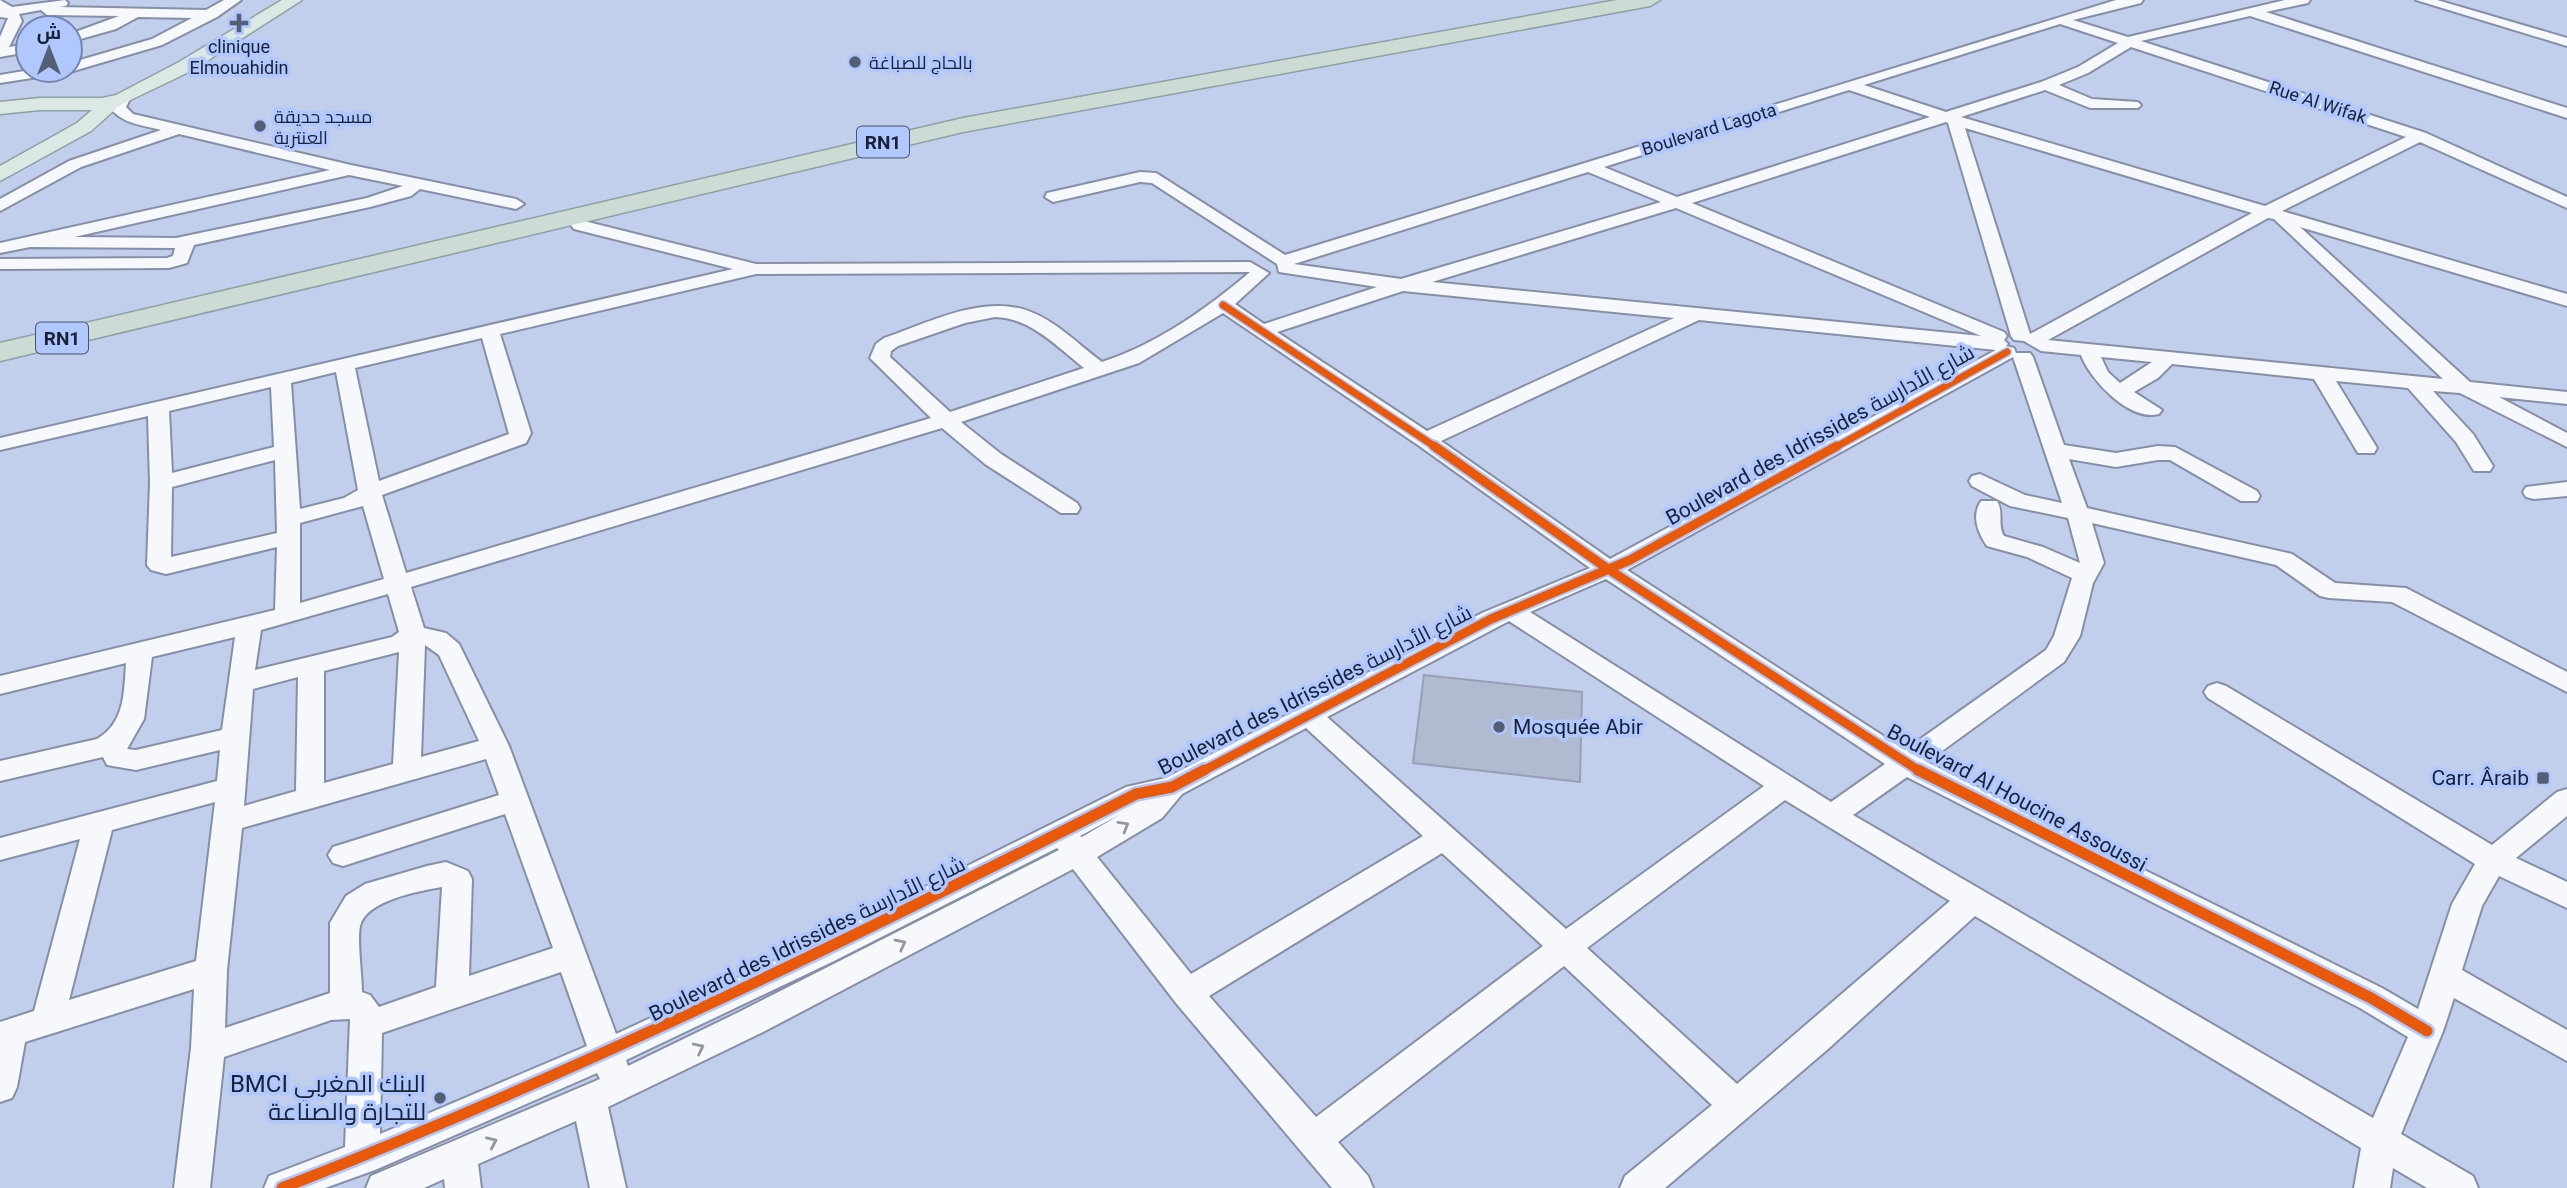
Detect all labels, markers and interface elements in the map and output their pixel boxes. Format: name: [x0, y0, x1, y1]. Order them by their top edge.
marker: clinique Elmouahidin: [229, 13, 249, 33]
north arrow: [14, 14, 84, 84]
text: ش: [37, 21, 61, 44]
place label: clinique Elmouahidin: [189, 36, 289, 78]
place label: بالحاج للصباغة: [869, 52, 973, 75]
marker: بالحاج للصباغة: [847, 54, 863, 70]
street label: Rue Al Wifak: [2267, 76, 2370, 128]
street label: Boulevard Lagota: [1639, 99, 1779, 159]
place label: مسجد حديقة العنترية: [274, 106, 372, 149]
marker: مسجد حديقة العنترية: [252, 118, 268, 134]
road number: RN1: [857, 126, 909, 158]
road number: RN1: [36, 322, 88, 354]
street label: Boulevard des Idrissides شارع الأدارسة: [1662, 340, 1979, 532]
street label: Boulevard des Idrissides شارع الأدارسة: [1154, 600, 1477, 782]
place label: Mosquée Abir: [1513, 715, 1643, 739]
marker: Mosquée Abir: [1491, 719, 1507, 735]
street label: Boulevard Al Houcine Assoussi: [1883, 719, 2151, 877]
place label: Carr. Âraib: [2431, 766, 2529, 790]
marker: Carr. Âraib: [2535, 770, 2551, 786]
one-way arrow: [1117, 822, 1130, 835]
street label: Boulevard des Idrissides شارع الأدارسة: [645, 852, 970, 1028]
one-way arrow: [894, 938, 907, 952]
one-way arrow: [692, 1042, 704, 1056]
place label: BMCI البنك المغربي للتجارة والصناعة: [230, 1070, 426, 1126]
marker: BMCI البنك المغربي للتجارة والصناعة: [432, 1090, 448, 1106]
one-way arrow: [485, 1136, 497, 1150]

